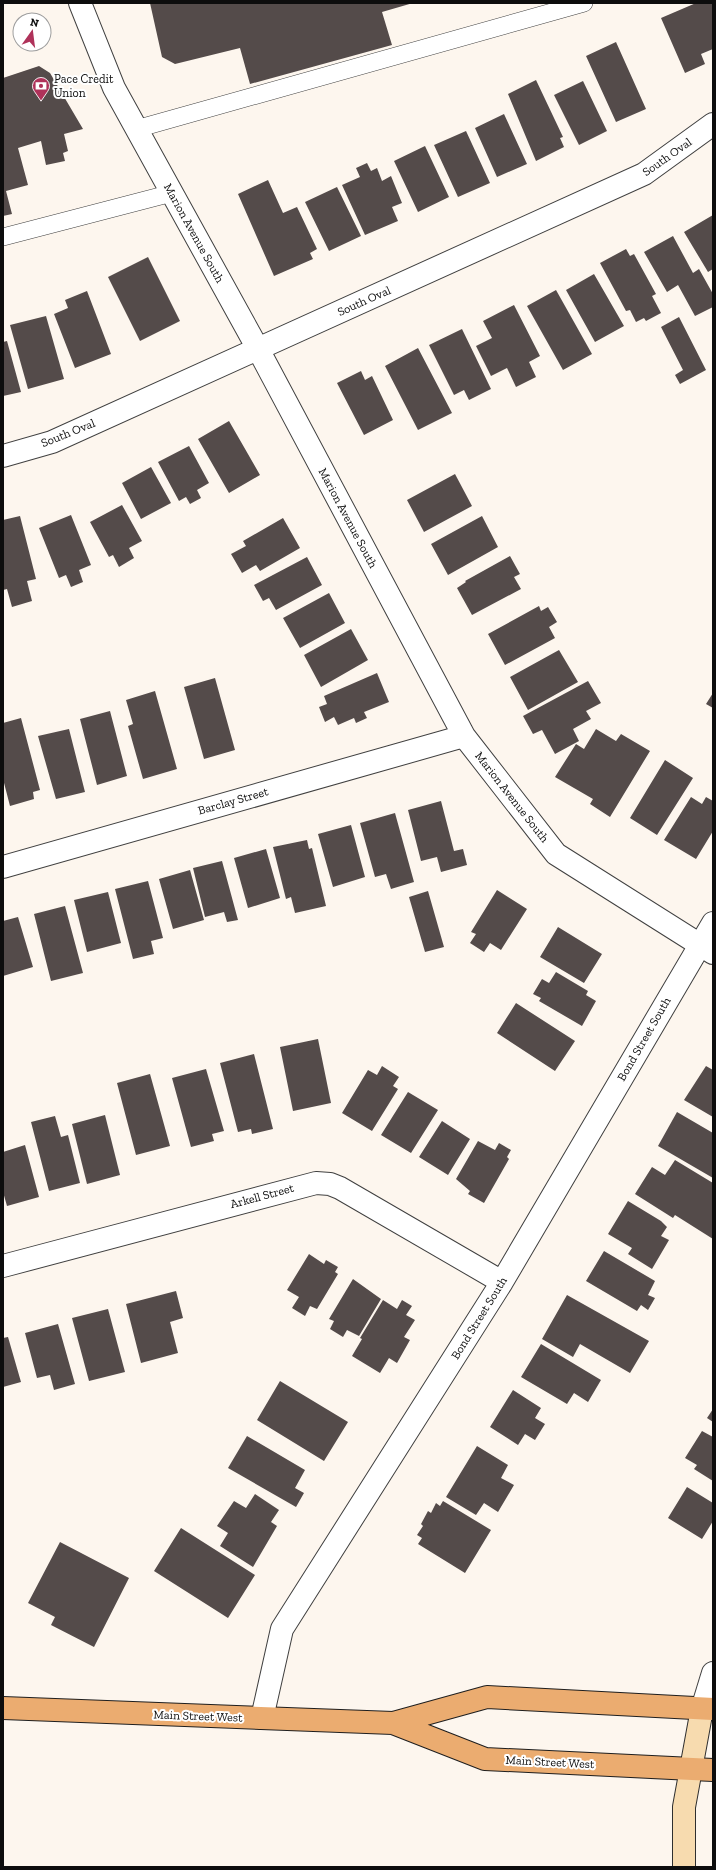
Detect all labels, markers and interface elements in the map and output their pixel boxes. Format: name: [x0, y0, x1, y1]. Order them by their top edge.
north arrow: [12, 12, 52, 52]
text: N: [29, 15, 41, 30]
place label: Pace Credit Union: [54, 72, 114, 100]
bank icon: Pace Credit Union: [31, 76, 51, 101]
street label: South Oval: [640, 135, 694, 179]
street label: Marion Avenue South: [161, 181, 227, 285]
street label: South Oval: [335, 283, 393, 319]
street label: South Oval: [39, 416, 97, 450]
street label: Marion Avenue South: [316, 466, 380, 571]
street label: Marion Avenue South: [472, 749, 552, 845]
street label: Barclay Street: [196, 784, 270, 818]
street label: Bond Street South: [614, 994, 674, 1083]
street label: Arkell Street: [229, 1181, 296, 1211]
street label: Bond Street South: [448, 1274, 510, 1362]
street label: Main Street West: [153, 1707, 243, 1725]
street label: Main Street West: [505, 1753, 595, 1771]

